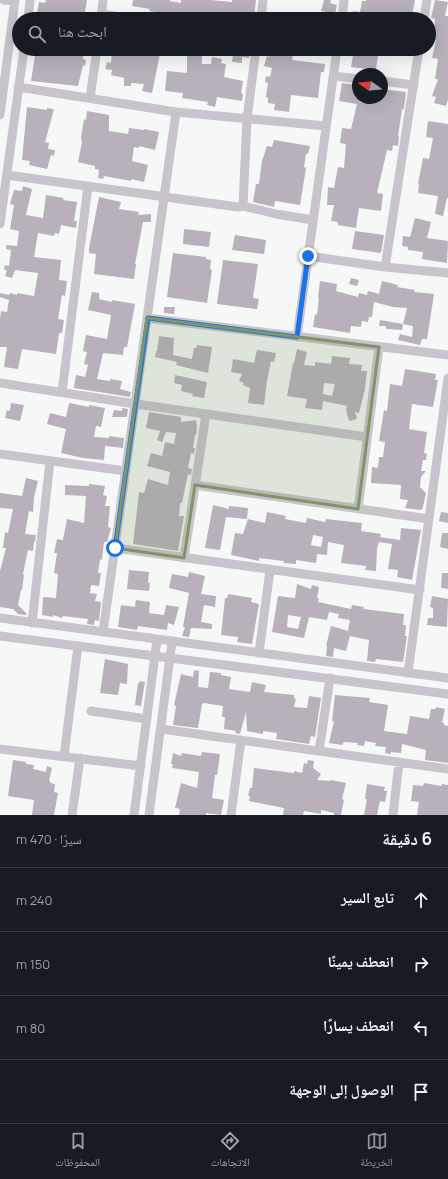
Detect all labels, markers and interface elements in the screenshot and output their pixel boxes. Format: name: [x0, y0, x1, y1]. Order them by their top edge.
search box: [12, 12, 436, 56]
text: ابحث هنا: [58, 21, 107, 42]
icon: search: [26, 23, 48, 45]
north arrow: [352, 68, 388, 104]
route end: [299, 247, 317, 265]
route start: [106, 539, 124, 557]
text: 6 دقيقة: [382, 827, 432, 850]
text: سيرًا · 470 m: [16, 830, 82, 848]
text: تابع السير: [341, 887, 394, 908]
icon: ahead: [410, 889, 432, 911]
text: 240 m: [16, 891, 52, 909]
text: انعطف يمينًا: [327, 951, 394, 972]
icon: right: [410, 953, 432, 975]
text: 150 m: [16, 955, 50, 973]
text: انعطف يسارًا: [323, 1015, 394, 1036]
icon: left: [410, 1017, 432, 1039]
text: 80 m: [16, 1019, 45, 1037]
text: الوصول إلى الوجهة: [289, 1079, 394, 1100]
icon: arrive: [410, 1081, 432, 1103]
tab: المحفوظات: [55, 1130, 100, 1173]
tab: الاتجاهات: [211, 1130, 250, 1173]
tab: الخريطة: [360, 1130, 393, 1173]

